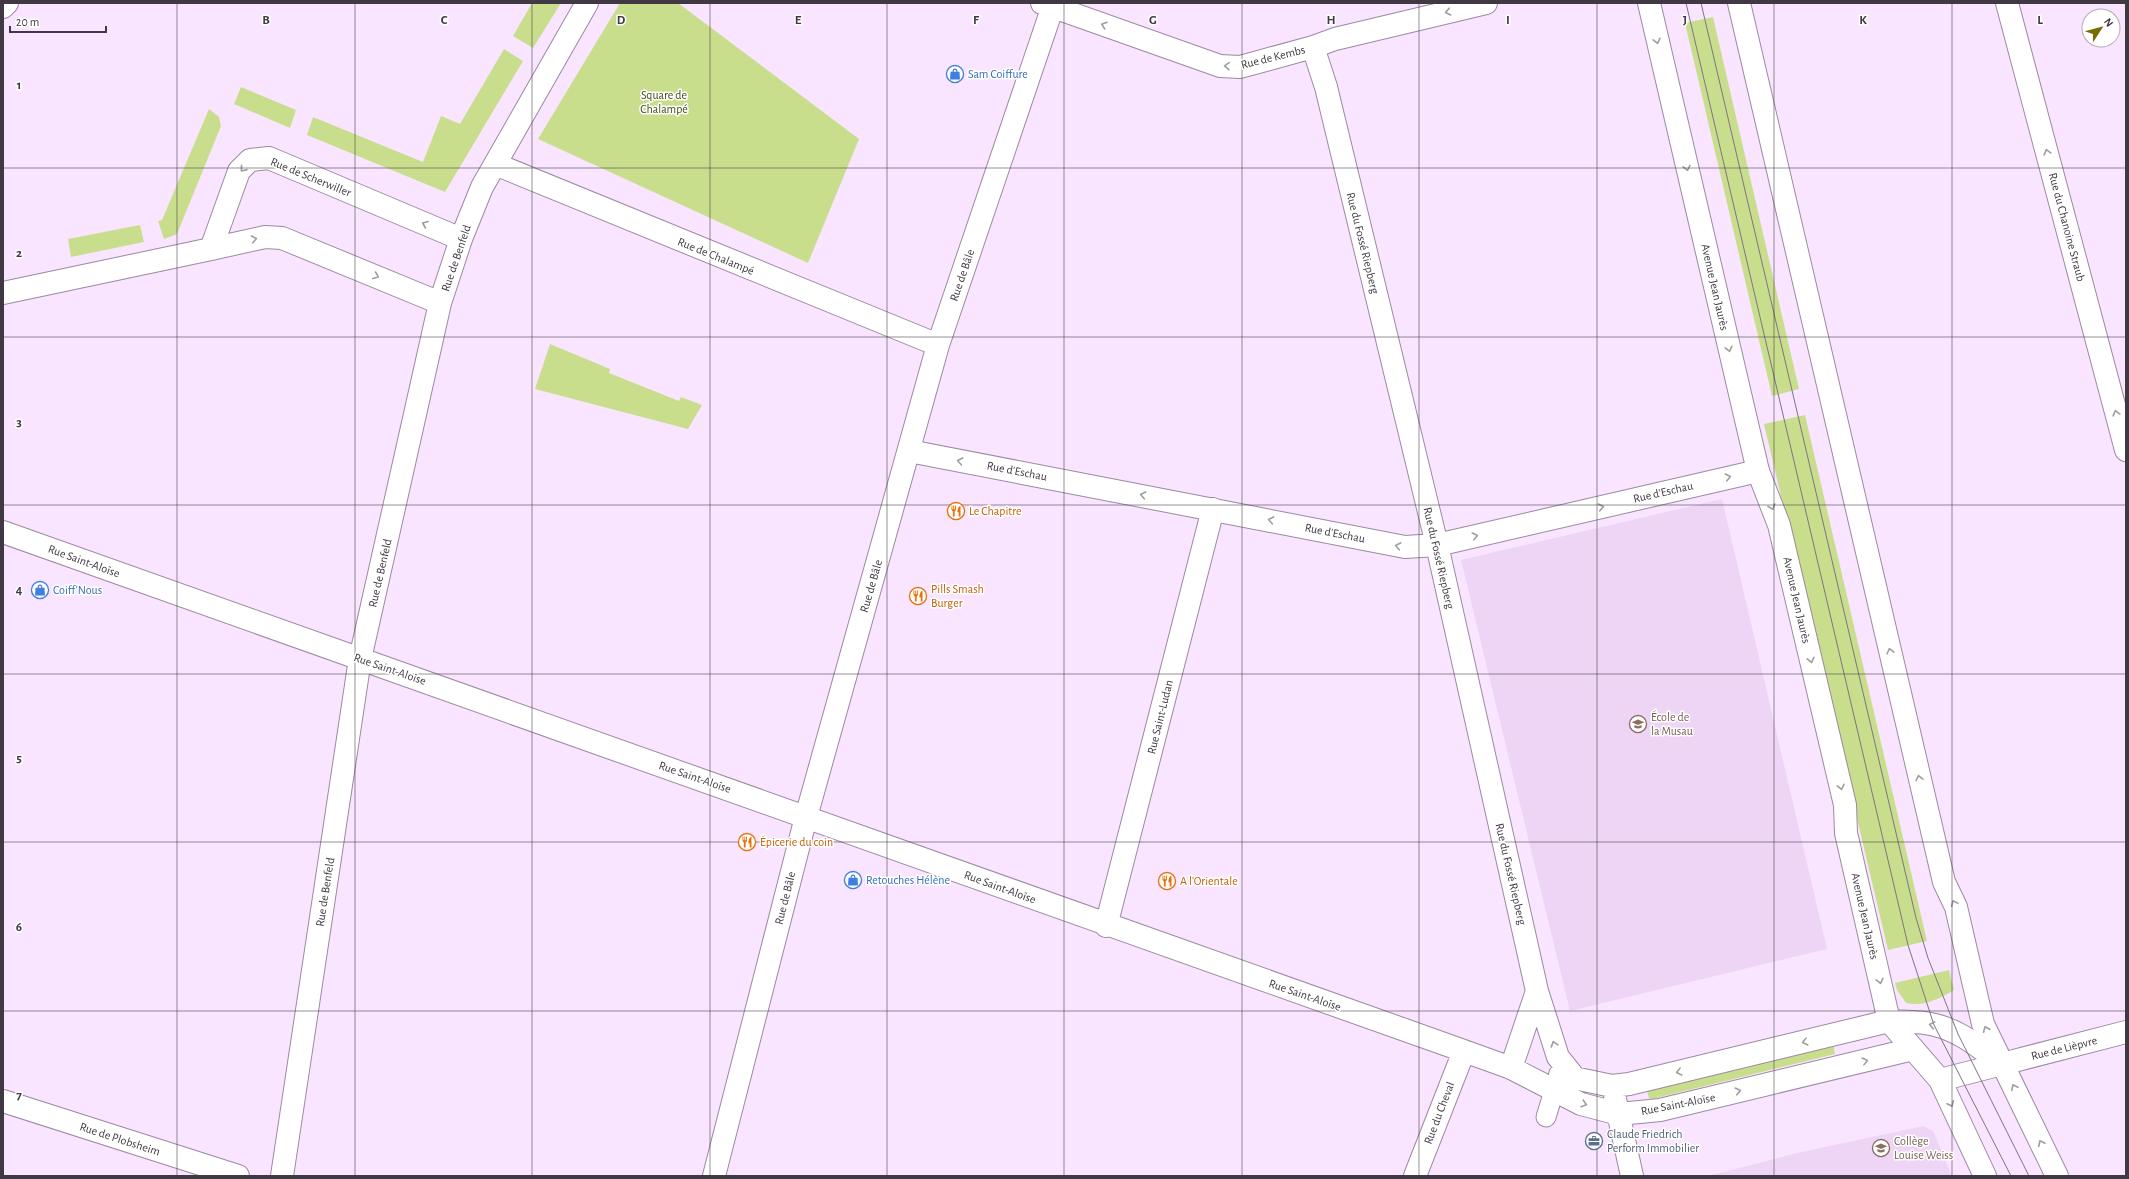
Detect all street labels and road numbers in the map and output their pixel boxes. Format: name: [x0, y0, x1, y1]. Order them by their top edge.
street label: Rue de Kembs: [1240, 43, 1306, 71]
street label: Rue de Scherwiller: [269, 155, 353, 199]
street label: Rue du Chanoine Straub: [2047, 171, 2087, 283]
street label: Rue du Fossé Riepberg: [1345, 191, 1381, 295]
street label: Rue de Benfeld: [439, 223, 473, 293]
street label: Rue de Chalampé: [676, 235, 756, 277]
street label: Avenue Jean Jaurès: [1699, 243, 1731, 331]
street label: Rue de Bâle: [947, 247, 977, 303]
street label: Rue d'Eschau: [986, 459, 1048, 483]
street label: Rue d'Eschau: [1632, 479, 1694, 505]
street label: Rue du Fossé Riepberg: [1421, 506, 1457, 610]
street label: Rue d'Eschau: [1304, 521, 1366, 545]
street label: Rue de Benfeld: [366, 538, 394, 608]
street label: Rue Saint-Aloïse: [46, 542, 122, 580]
street label: Avenue Jean Jaurès: [1781, 556, 1813, 644]
street label: Rue de Bâle: [858, 558, 884, 614]
street label: Rue Saint-Aloïse: [352, 651, 428, 687]
street label: Rue Saint-Ludan: [1145, 679, 1175, 755]
street label: Rue Saint-Aloïse: [657, 759, 733, 795]
street label: Rue du Fossé Riepberg: [1493, 822, 1529, 926]
street label: Rue de Benfeld: [314, 857, 336, 927]
street label: Rue Saint-Aloïse: [962, 868, 1038, 906]
street label: Rue de Bâle: [773, 870, 797, 926]
street label: Avenue Jean Jaurès: [1849, 872, 1881, 960]
street label: Rue Saint-Aloïse: [1267, 977, 1343, 1013]
street label: Rue de Lièpvre: [2030, 1034, 2098, 1062]
street label: Rue du Cheval: [1422, 1080, 1456, 1146]
street label: Rue Saint-Aloïse: [1640, 1091, 1716, 1117]
street label: Rue de Plobsheim: [78, 1120, 162, 1158]

